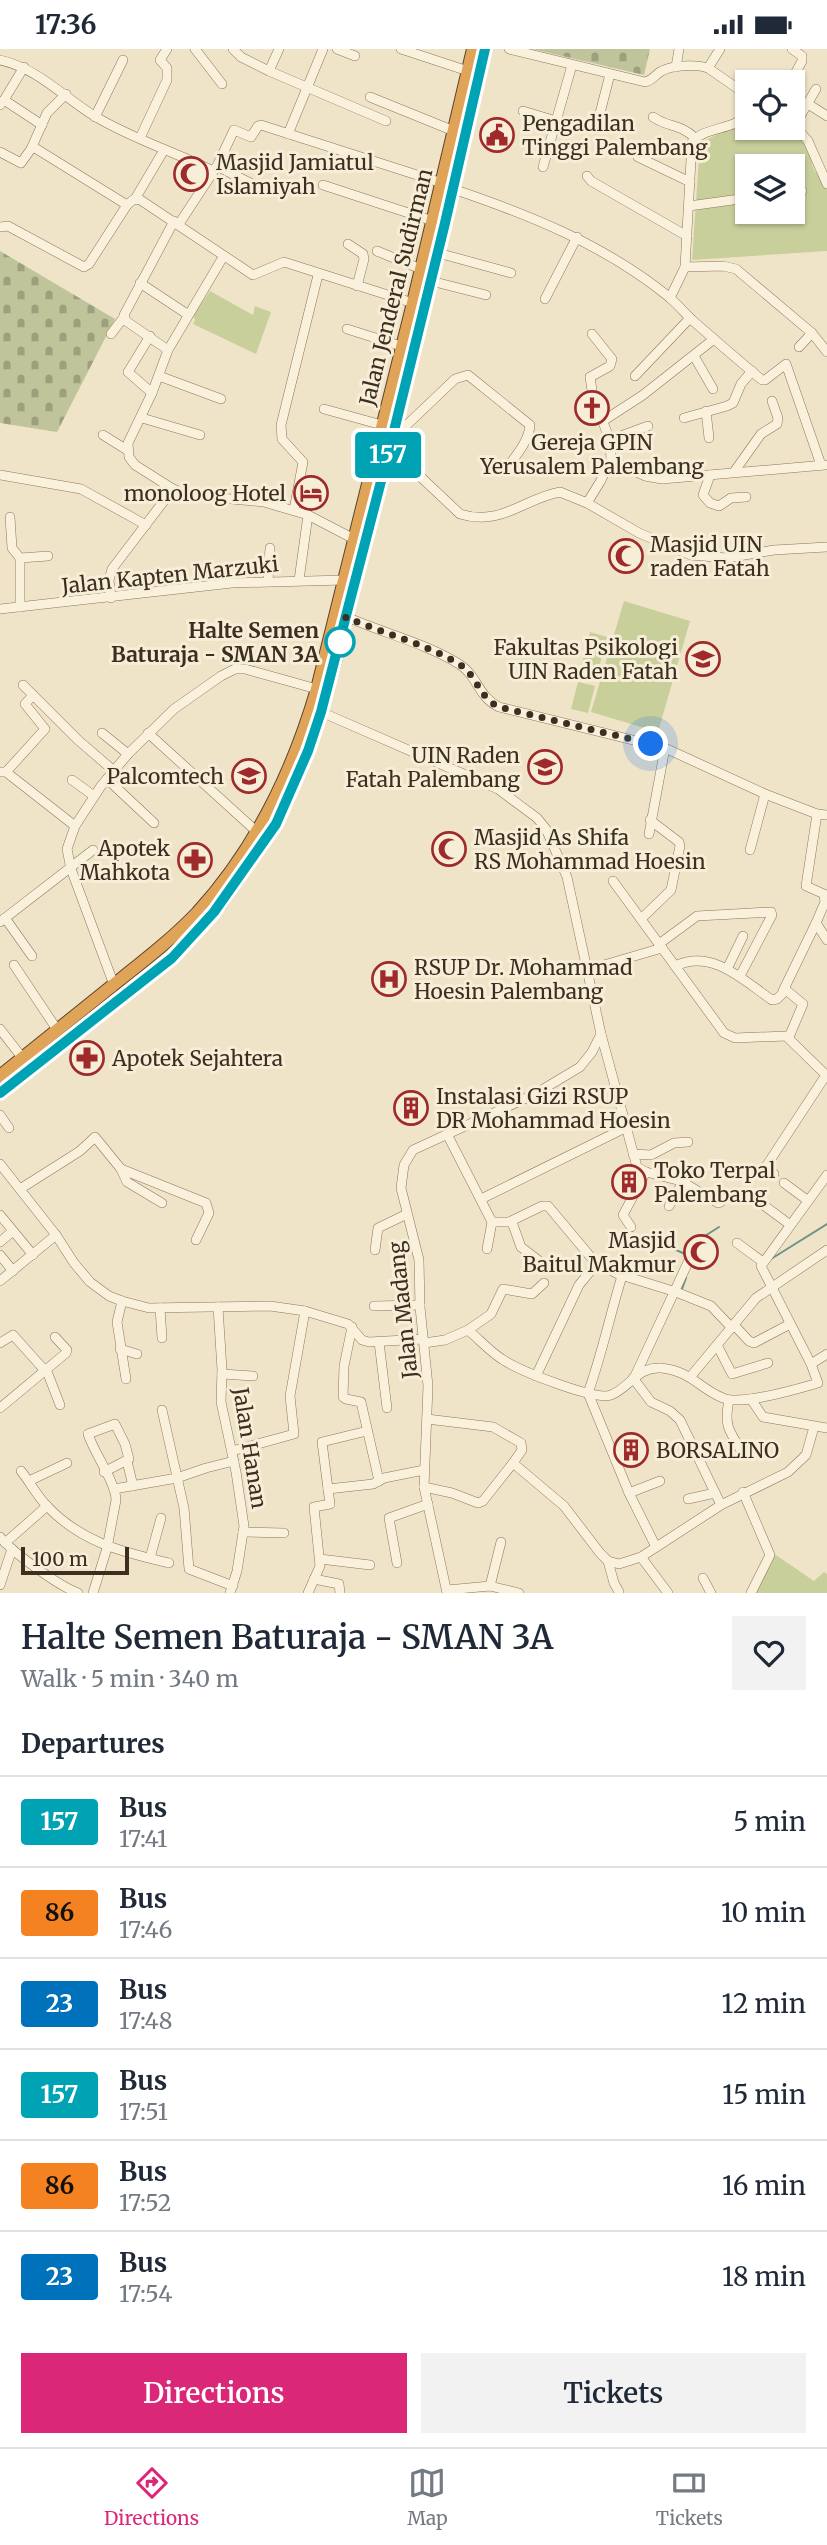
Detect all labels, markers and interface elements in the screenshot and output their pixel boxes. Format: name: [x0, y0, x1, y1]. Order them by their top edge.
text: 17:36: [35, 8, 97, 41]
map controls: [735, 70, 805, 224]
button: locate: [735, 70, 805, 140]
place label: Pengadilan Tinggi Palembang: [522, 110, 708, 161]
public building icon: Pengadilan Tinggi Palembang: [478, 116, 516, 154]
place label: Masjid Jamiatul Islamiyah: [216, 149, 374, 200]
button: layers: [735, 154, 805, 224]
mosque icon: Masjid Jamiatul Islamiyah: [172, 155, 210, 193]
street label: Jalan Jenderal Sudirman: [353, 166, 439, 409]
church icon: Gereja GPIN Yerusalem Palembang: [573, 389, 611, 427]
place label: Gereja GPIN Yerusalem Palembang: [479, 429, 704, 480]
line badge: 157: [348, 432, 428, 478]
text: 157: [369, 439, 407, 470]
hotel icon: monoloog Hotel: [292, 474, 330, 512]
place label: monoloog Hotel: [124, 480, 286, 507]
place label: Masjid UIN raden Fatah: [650, 531, 770, 582]
mosque icon: Masjid UIN raden Fatah: [607, 537, 645, 575]
street label: Jalan Kapten Marzuki: [59, 550, 280, 600]
place label: Halte Semen Baturaja - SMAN 3A: [111, 617, 320, 668]
marker: Halte Semen Baturaja - SMAN 3A: [325, 627, 355, 657]
place label: Fakultas Psikologi UIN Raden Fatah: [494, 634, 678, 685]
school or university icon: Fakultas Psikologi UIN Raden Fatah: [684, 640, 722, 678]
your location: [633, 726, 668, 761]
place label: UIN Raden Fatah Palembang: [345, 742, 520, 793]
school or university icon: UIN Raden Fatah Palembang: [526, 748, 564, 786]
school or university icon: Palcomtech: [230, 757, 268, 795]
place label: Palcomtech: [107, 763, 224, 790]
place label: Masjid As Shifa RS Mohammad Hoesin: [474, 824, 706, 875]
mosque icon: Masjid As Shifa RS Mohammad Hoesin: [430, 830, 468, 868]
place label: Apotek Mahkota: [79, 835, 171, 886]
pharmacy icon: Apotek Mahkota: [176, 841, 214, 879]
place label: RSUP Dr. Mohammad Hoesin Palembang: [414, 954, 633, 1005]
hospital icon: RSUP Dr. Mohammad Hoesin Palembang: [370, 960, 408, 998]
pharmacy icon: Apotek Sejahtera: [68, 1039, 106, 1077]
place label: Apotek Sejahtera: [111, 1045, 283, 1072]
place label: Instalasi Gizi RSUP DR Mohammad Hoesin: [436, 1083, 671, 1134]
building icon: Instalasi Gizi RSUP DR Mohammad Hoesin: [392, 1089, 430, 1127]
place label: Toko Terpal Palembang: [654, 1157, 776, 1208]
building icon: Toko Terpal Palembang: [610, 1163, 648, 1201]
place label: Masjid Baitul Makmur: [522, 1227, 676, 1278]
mosque icon: Masjid Baitul Makmur: [682, 1233, 720, 1271]
street label: Jalan Madang: [382, 1240, 424, 1381]
street label: Jalan Hanan: [227, 1385, 273, 1511]
building icon: BORSALINO: [612, 1431, 650, 1469]
place label: BORSALINO: [656, 1437, 779, 1464]
scale bar: [21, 1544, 130, 1576]
text: 100 m: [32, 1547, 88, 1571]
button: heart: [732, 1616, 806, 1690]
text: Halte Semen Baturaja - SMAN 3A: [21, 1617, 553, 1658]
text: Walk · 5 min · 340 m: [21, 1664, 238, 1693]
text: Departures: [21, 1727, 165, 1760]
text: Bus: [119, 1791, 167, 1824]
text: 5 min: [733, 1805, 806, 1838]
text: 157: [41, 1806, 78, 1837]
text: 17:41: [119, 1824, 167, 1853]
text: Bus: [119, 1882, 167, 1915]
text: 10 min: [721, 1896, 806, 1929]
text: 86: [45, 1897, 74, 1928]
text: 17:46: [119, 1915, 172, 1944]
text: Bus: [119, 1973, 167, 2006]
text: 12 min: [722, 1987, 806, 2020]
text: 23: [46, 1988, 73, 2019]
text: 17:48: [119, 2006, 172, 2035]
text: Bus: [119, 2064, 167, 2097]
text: 15 min: [722, 2078, 806, 2111]
text: 157: [41, 2079, 78, 2110]
text: 17:51: [119, 2097, 168, 2126]
text: Bus: [119, 2155, 167, 2188]
text: 16 min: [722, 2169, 806, 2202]
text: 86: [45, 2170, 74, 2201]
text: 17:52: [119, 2188, 171, 2217]
text: Bus: [119, 2246, 167, 2279]
text: 18 min: [722, 2260, 806, 2293]
text: 23: [46, 2261, 73, 2292]
text: 17:54: [119, 2279, 172, 2308]
button: Directions: [21, 2353, 407, 2433]
button: Tickets: [421, 2353, 806, 2433]
tab: Directions: [104, 2464, 199, 2530]
tab: Map: [407, 2464, 448, 2530]
tab: Tickets: [656, 2464, 723, 2530]

